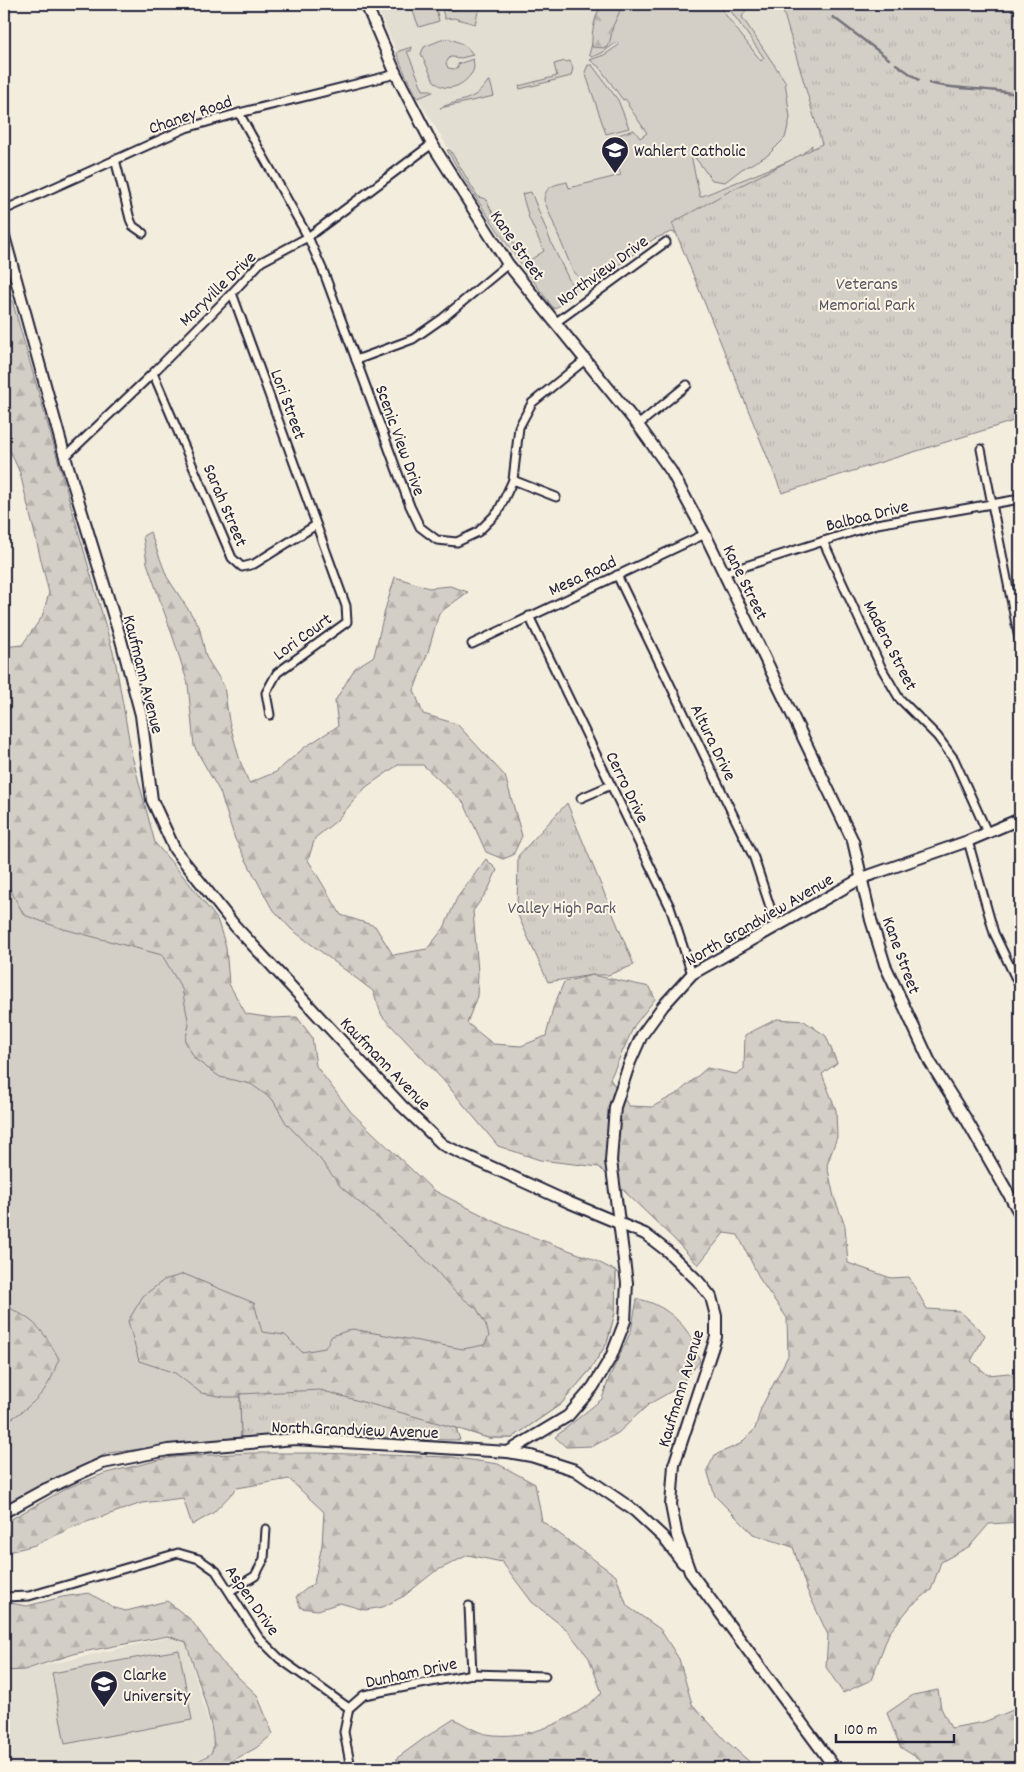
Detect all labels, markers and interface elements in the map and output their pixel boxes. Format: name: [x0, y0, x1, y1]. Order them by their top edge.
street label: Chaney Road: [146, 90, 236, 142]
school or university icon: Wahlert Catholic: [600, 135, 630, 174]
place label: Wahlert Catholic: [634, 140, 746, 165]
street label: Kane Street: [483, 206, 550, 287]
street label: Northview Drive: [553, 230, 654, 314]
street label: Maryville Drive: [174, 246, 263, 333]
park label: Veterans Memorial Park: [819, 273, 915, 319]
street label: Lori Street: [262, 366, 311, 444]
street label: Scenic View Drive: [367, 382, 430, 500]
street label: Sarah Street: [195, 461, 252, 552]
street label: Balboa Drive: [824, 495, 912, 540]
street label: Kane Street: [715, 541, 773, 625]
street label: Mesa Road: [545, 551, 621, 604]
street label: Madera Street: [855, 597, 922, 696]
street label: Lori Court: [269, 608, 338, 668]
street label: Kaufmann Avenue: [115, 613, 168, 737]
street label: Altura Drive: [682, 701, 741, 786]
street label: Cerro Drive: [598, 748, 654, 828]
street label: North Grandview Avenue: [682, 868, 839, 974]
park label: Valley High Park: [508, 897, 616, 922]
street label: Kane Street: [874, 914, 925, 998]
street label: Kaufmann Avenue: [333, 1012, 436, 1117]
street label: Kaufmann Avenue: [653, 1327, 712, 1451]
street label: North Grandview Avenue: [271, 1416, 439, 1447]
street label: Aspen Drive: [218, 1561, 284, 1642]
street label: Dunham Drive: [363, 1653, 460, 1696]
place label: Clarke University: [123, 1664, 191, 1710]
school or university icon: Clarke University: [89, 1669, 119, 1708]
scale bar: [836, 1712, 954, 1744]
text: 100 m: [844, 1720, 877, 1742]

